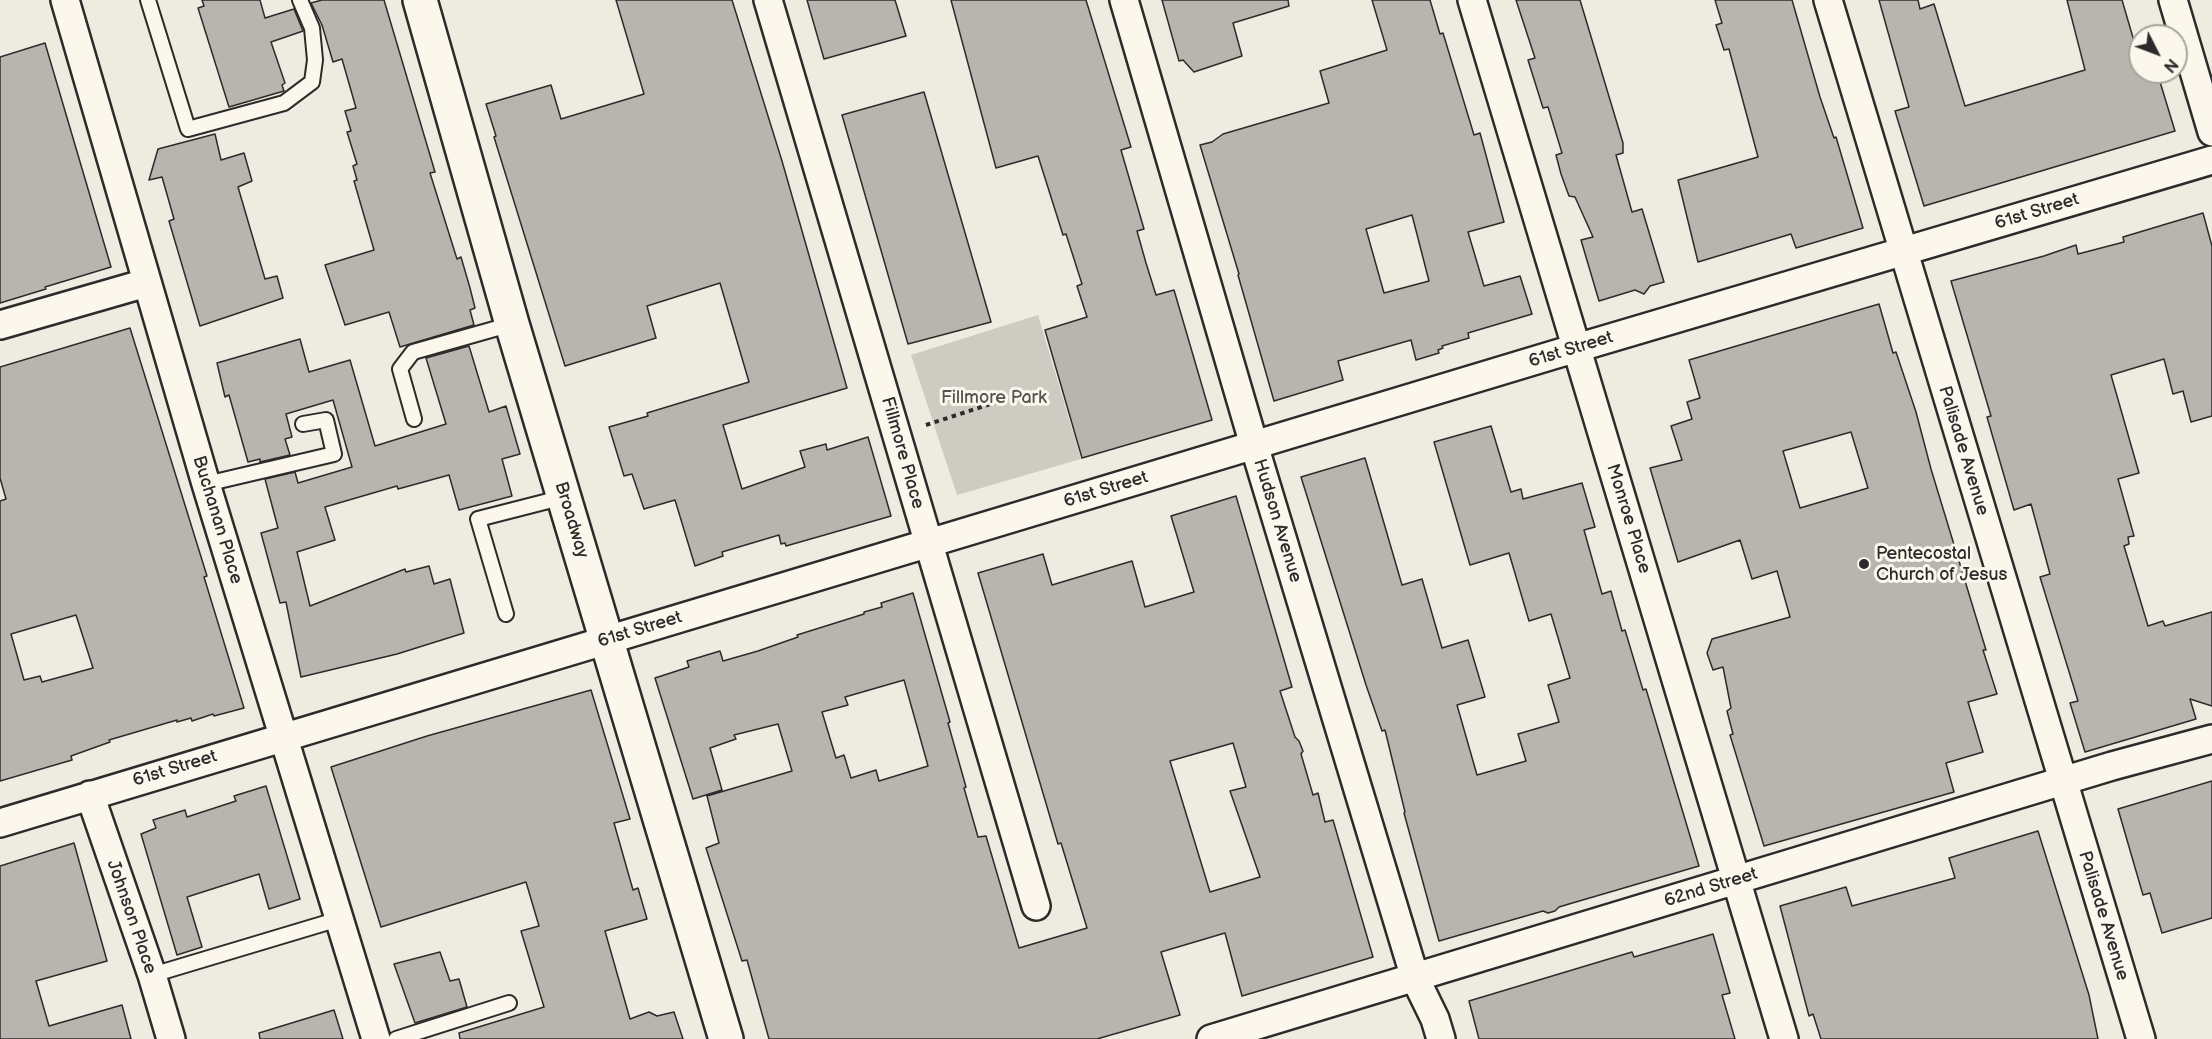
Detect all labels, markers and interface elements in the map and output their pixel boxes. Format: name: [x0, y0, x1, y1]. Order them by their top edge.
north arrow: [2128, 24, 2188, 84]
text: N: [2159, 54, 2181, 76]
street label: 61st Street: [1992, 189, 2082, 235]
street label: 61st Street: [1526, 327, 1616, 373]
street label: Palisade Avenue: [1933, 384, 1993, 518]
park label: Fillmore Park: [941, 387, 1047, 409]
street label: Fillmore Place: [876, 395, 928, 511]
street label: Buchanan Place: [187, 453, 247, 587]
street label: Hudson Avenue: [1248, 457, 1306, 585]
street label: Monroe Place: [1601, 462, 1655, 576]
street label: 61st Street: [1061, 467, 1151, 513]
street label: Broadway: [549, 479, 593, 561]
place label: Pentecostal Church of Jesus: [1876, 543, 2007, 586]
marker: Pentecostal Church of Jesus: [1857, 557, 1871, 571]
street label: 61st Street: [595, 607, 685, 653]
street label: 61st Street: [130, 746, 220, 792]
street label: Palisade Avenue: [2073, 849, 2133, 983]
street label: Johnson Place: [101, 857, 161, 977]
street label: 62nd Street: [1662, 864, 1760, 912]

